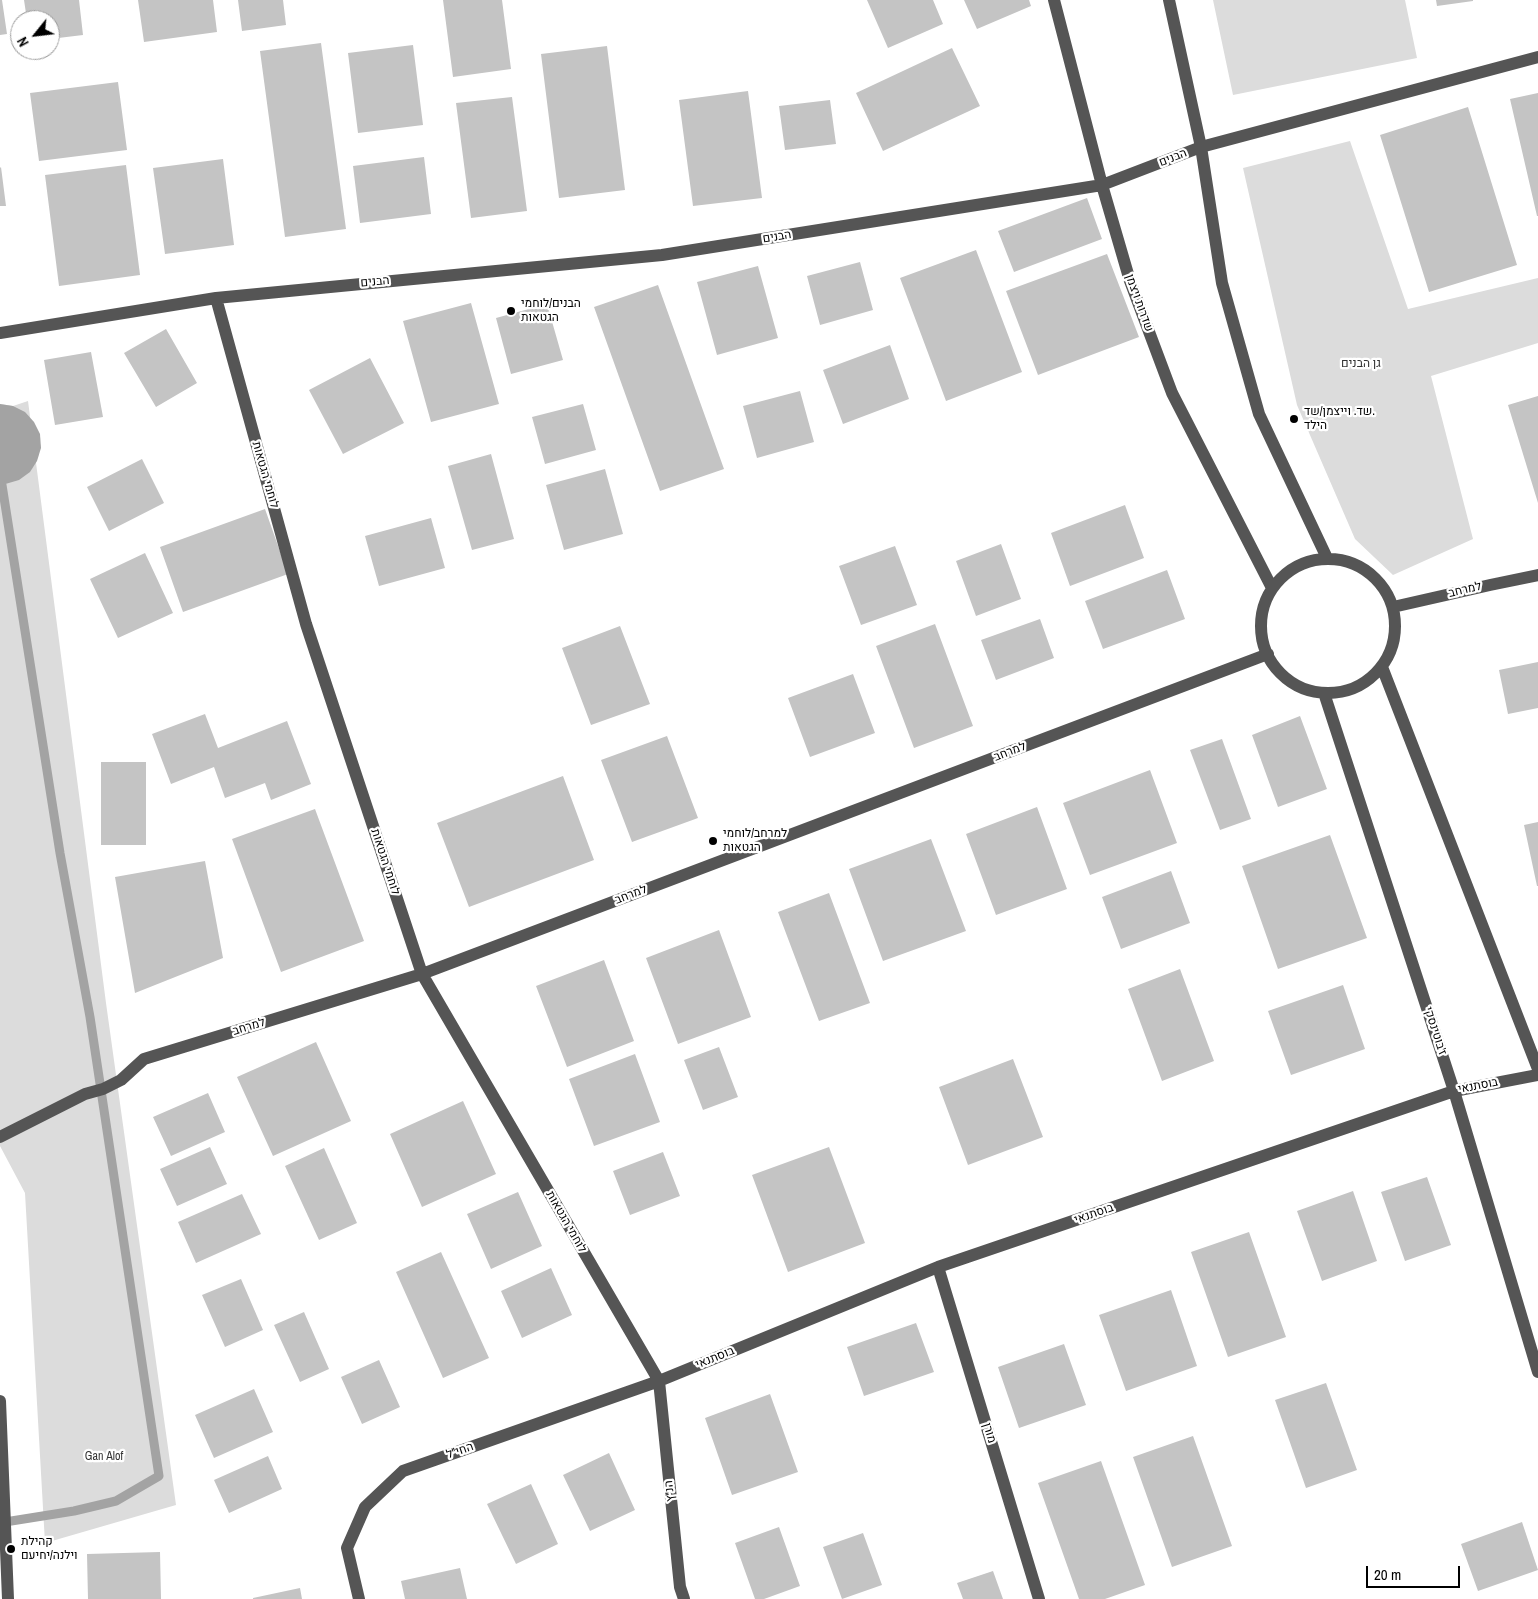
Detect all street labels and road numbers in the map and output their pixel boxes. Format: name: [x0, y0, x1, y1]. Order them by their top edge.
street label: הבנים: [1157, 146, 1189, 170]
street label: הבנים: [762, 228, 792, 246]
street label: שדרות ויצמן: [1122, 272, 1156, 334]
street label: הבנים: [360, 274, 390, 290]
street label: לוחמי הגטאות: [249, 440, 281, 510]
street label: למרחב: [1447, 579, 1483, 601]
street label: למרחב: [992, 739, 1028, 765]
street label: לוחמי הגטאות: [368, 827, 402, 897]
street label: למרחב: [613, 882, 649, 908]
street label: ז'בוטינסקי: [1420, 1005, 1450, 1057]
street label: למרחב: [231, 1015, 267, 1039]
street label: בוסתנאי: [1457, 1075, 1499, 1097]
street label: לוחמי הגטאות: [543, 1189, 589, 1255]
street label: בוסתנאי: [1072, 1201, 1116, 1227]
street label: בוסתנאי: [693, 1344, 737, 1372]
street label: מורן: [979, 1421, 999, 1445]
street label: החי"ל: [445, 1440, 475, 1462]
street label: הנ"ץ: [662, 1480, 678, 1502]

